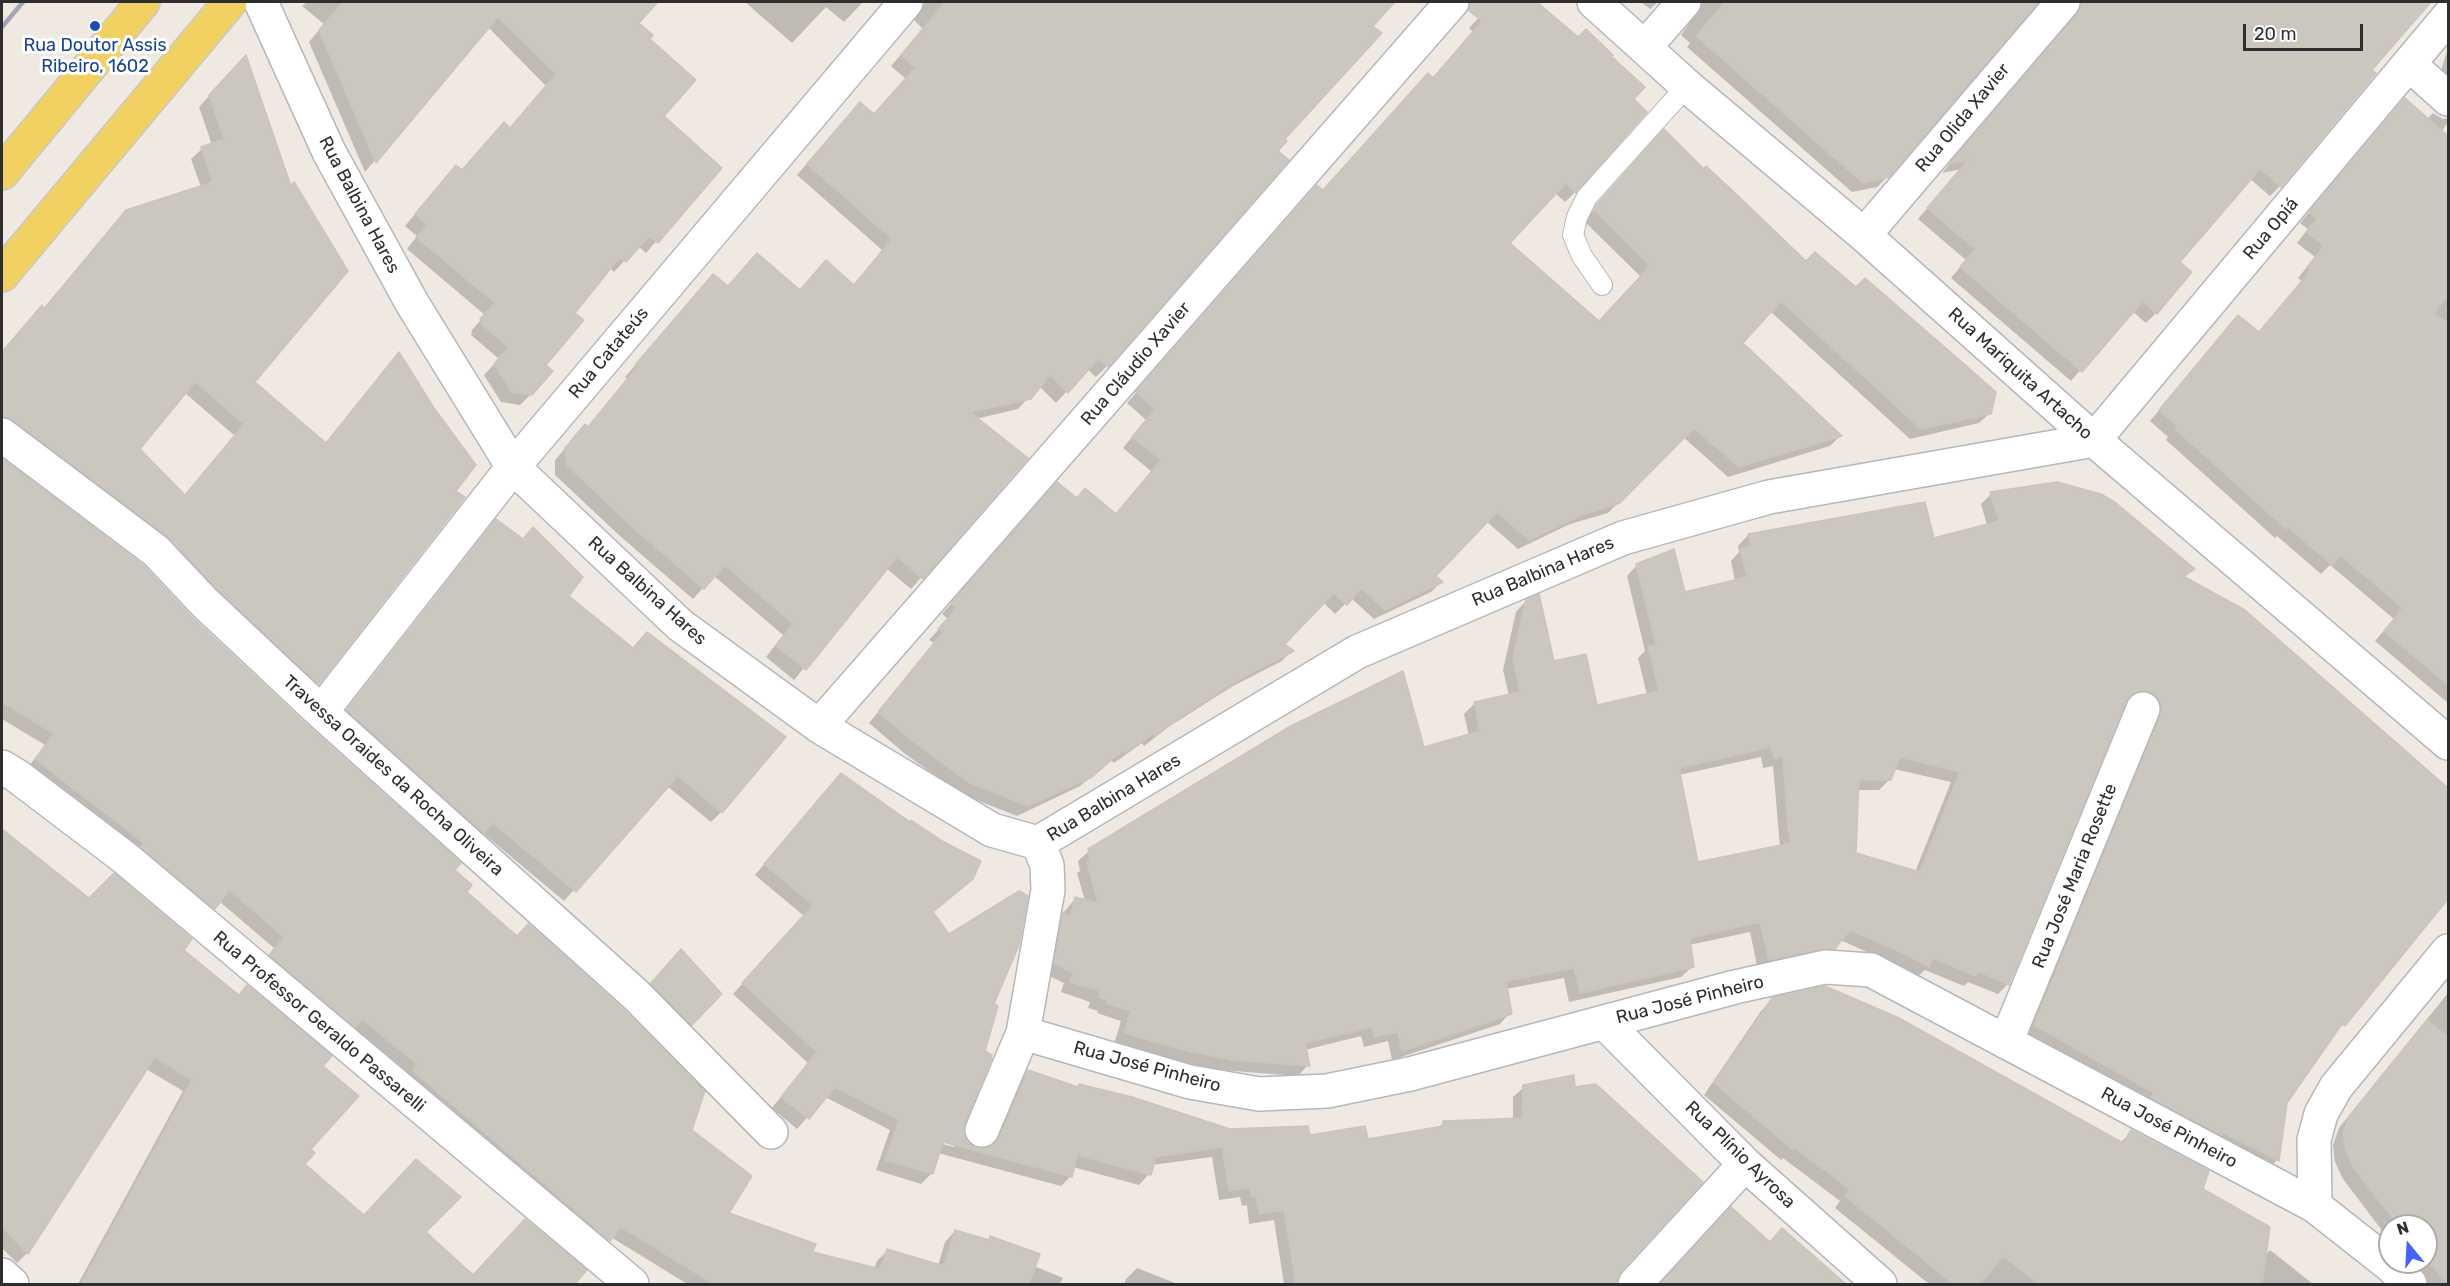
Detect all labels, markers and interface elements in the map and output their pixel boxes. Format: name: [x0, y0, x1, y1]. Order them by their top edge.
scale bar: [2246, 12, 2366, 50]
marker: Rua Doutor Assis Ribeiro, 1602: [88, 19, 102, 33]
text: 20 m: [2254, 23, 2296, 45]
place label: Rua Doutor Assis Ribeiro, 1602: [23, 35, 167, 78]
street label: Rua Olida Xavier: [1911, 59, 2015, 177]
street label: Rua Balbina Hares: [314, 133, 404, 277]
street label: Rua Opiá: [2239, 194, 2303, 264]
street label: Rua Cláudio Xavier: [1077, 298, 1195, 430]
street label: Rua Catateús: [564, 303, 654, 403]
street label: Rua Mariquita Artacho: [1943, 303, 2097, 445]
street label: Rua Balbina Hares: [583, 532, 711, 650]
street label: Rua Balbina Hares: [1469, 532, 1617, 612]
street label: Travessa Oraides da Rocha Oliveira: [278, 671, 508, 881]
street label: Rua Balbina Hares: [1043, 750, 1185, 846]
street label: Rua José Maria Rosette: [2028, 780, 2122, 972]
street label: Rua Professor Geraldo Passarelli: [208, 927, 430, 1117]
street label: Rua José Pinheiro: [1614, 971, 1766, 1029]
street label: Rua José Pinheiro: [1071, 1037, 1223, 1097]
street label: Rua José Pinheiro: [2097, 1083, 2241, 1173]
street label: Rua Plínio Ayrosa: [1680, 1097, 1800, 1213]
north arrow: [2378, 1214, 2438, 1274]
text: N: [2394, 1217, 2411, 1239]

